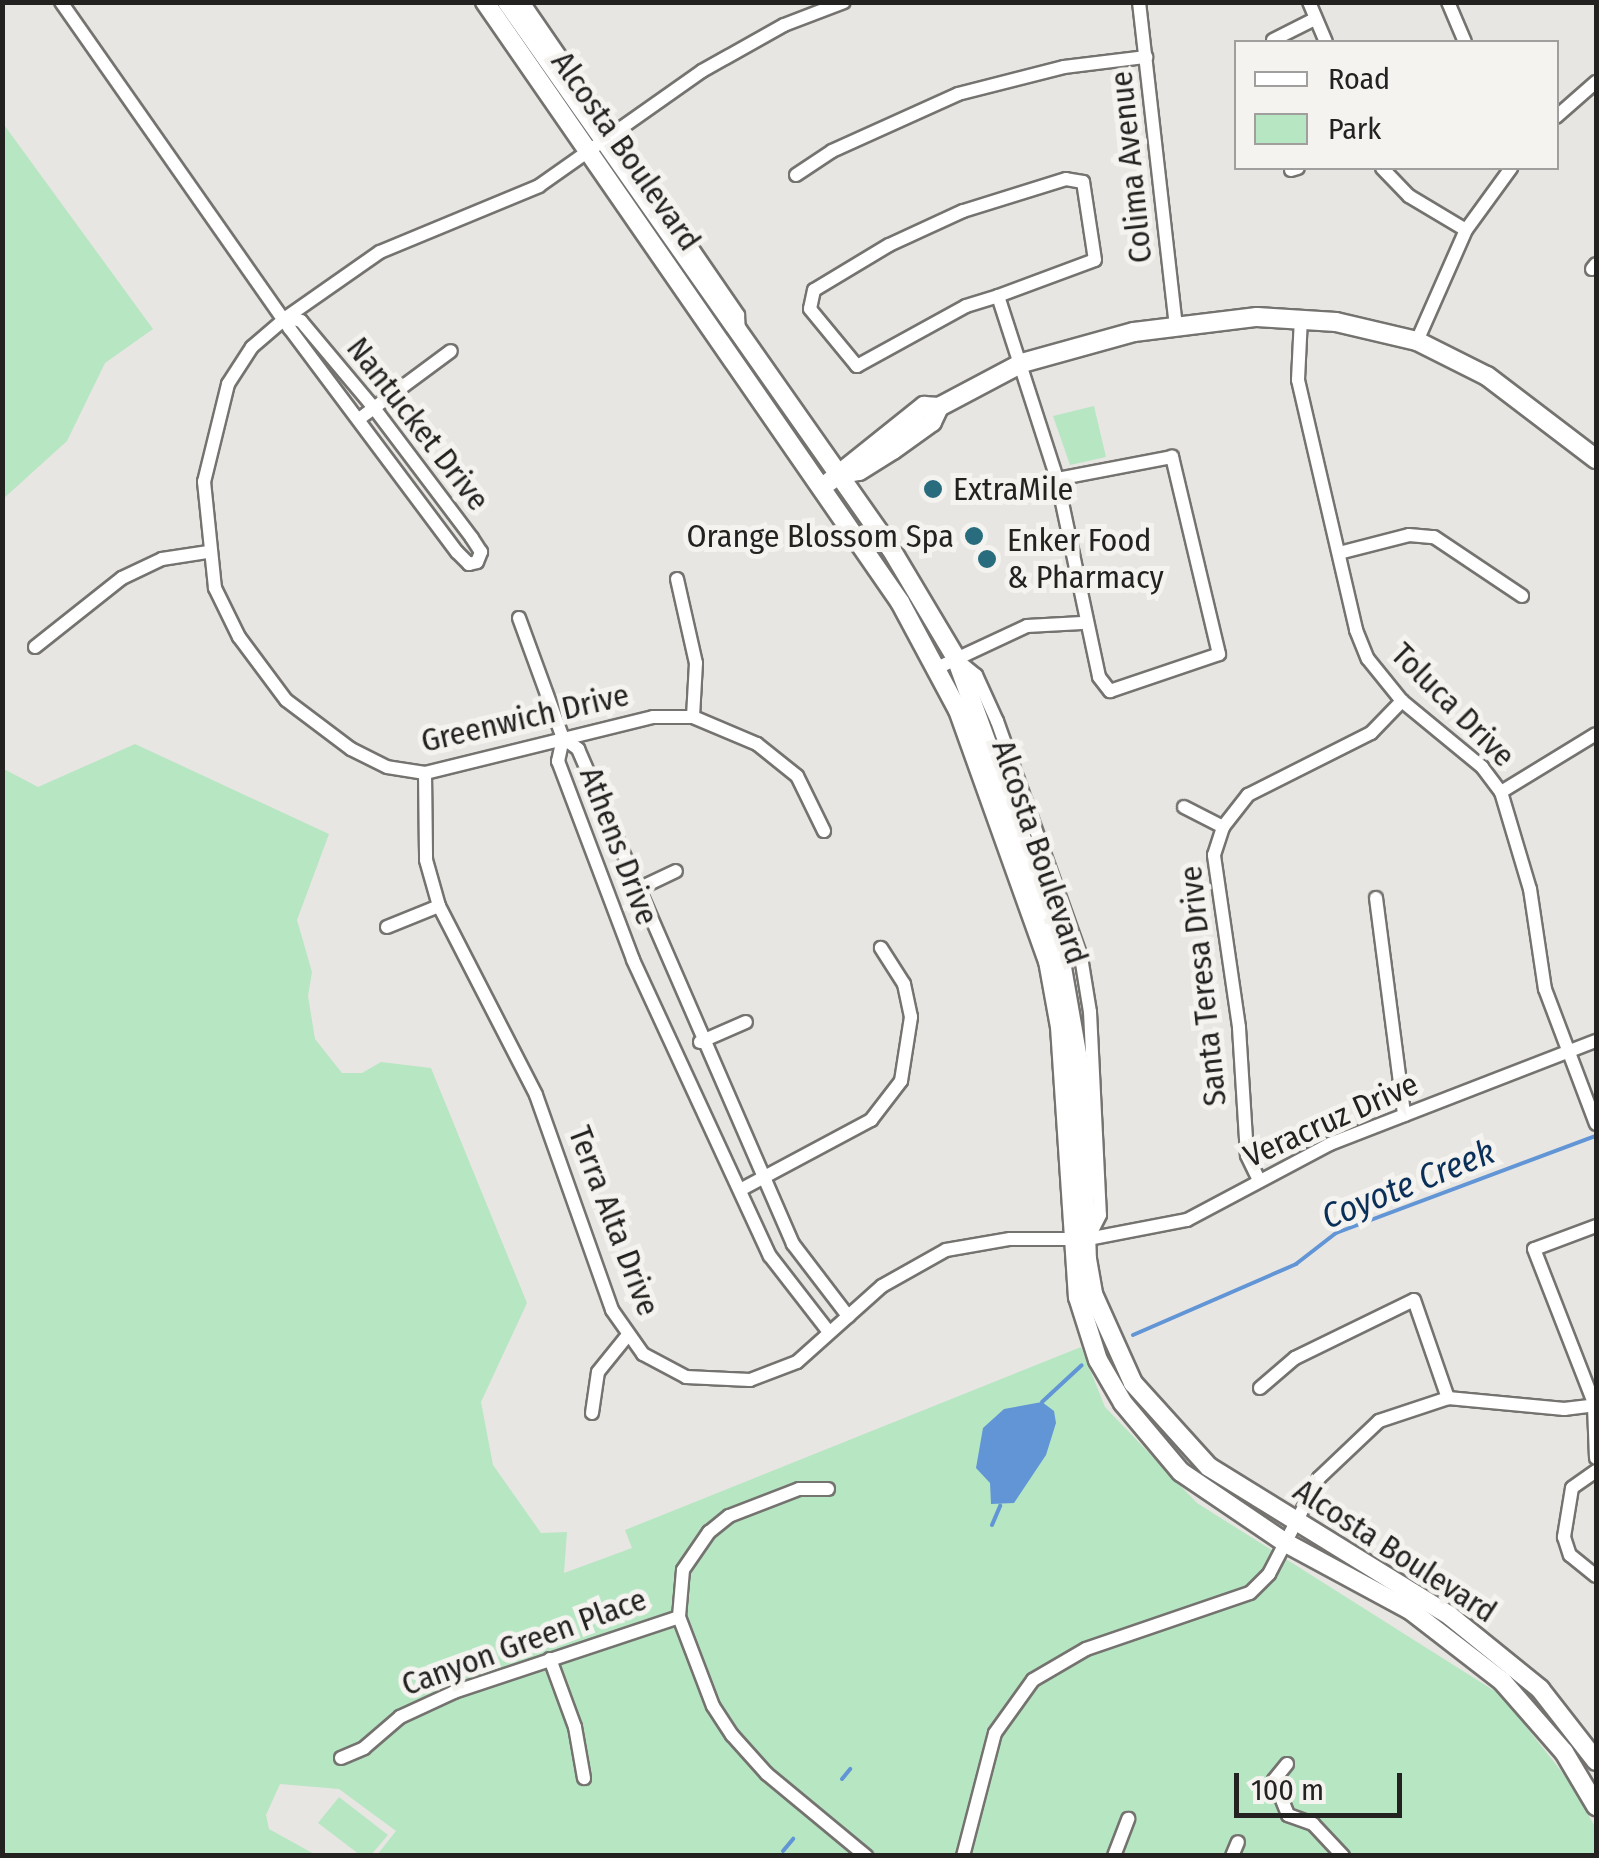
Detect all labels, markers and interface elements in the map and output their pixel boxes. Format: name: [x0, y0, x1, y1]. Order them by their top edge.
legend: [1234, 40, 1559, 170]
street label: Alcosta Boulevard: [543, 44, 709, 258]
text: Road: [1328, 61, 1390, 97]
street label: Colima Avenue: [1102, 69, 1160, 265]
text: Park: [1328, 111, 1381, 147]
street label: Nantucket Drive: [339, 330, 497, 518]
place label: ExtraMile: [953, 470, 1073, 508]
marker: ExtraMile: [922, 478, 944, 500]
place label: Orange Blossom Spa: [686, 517, 954, 555]
place label: Enker Food & Pharmacy: [1007, 522, 1164, 597]
marker: Orange Blossom Spa: [963, 525, 985, 547]
marker: Enker Food & Pharmacy: [976, 548, 998, 570]
street label: Toluca Drive: [1383, 635, 1523, 775]
street label: Greenwich Drive: [417, 675, 633, 761]
street label: Alcosta Boulevard: [984, 735, 1096, 969]
street label: Athens Drive: [571, 762, 667, 930]
street label: Santa Teresa Drive: [1171, 864, 1235, 1108]
street label: Veracruz Drive: [1238, 1065, 1424, 1175]
street label: Terra Alta Drive: [560, 1121, 668, 1321]
water label: Coyote Creek: [1315, 1130, 1501, 1238]
street label: Alcosta Boulevard: [1286, 1471, 1504, 1631]
street label: Canyon Green Place: [396, 1580, 652, 1704]
scale bar: [1239, 1753, 1406, 1815]
text: 100 m: [1251, 1772, 1324, 1808]

